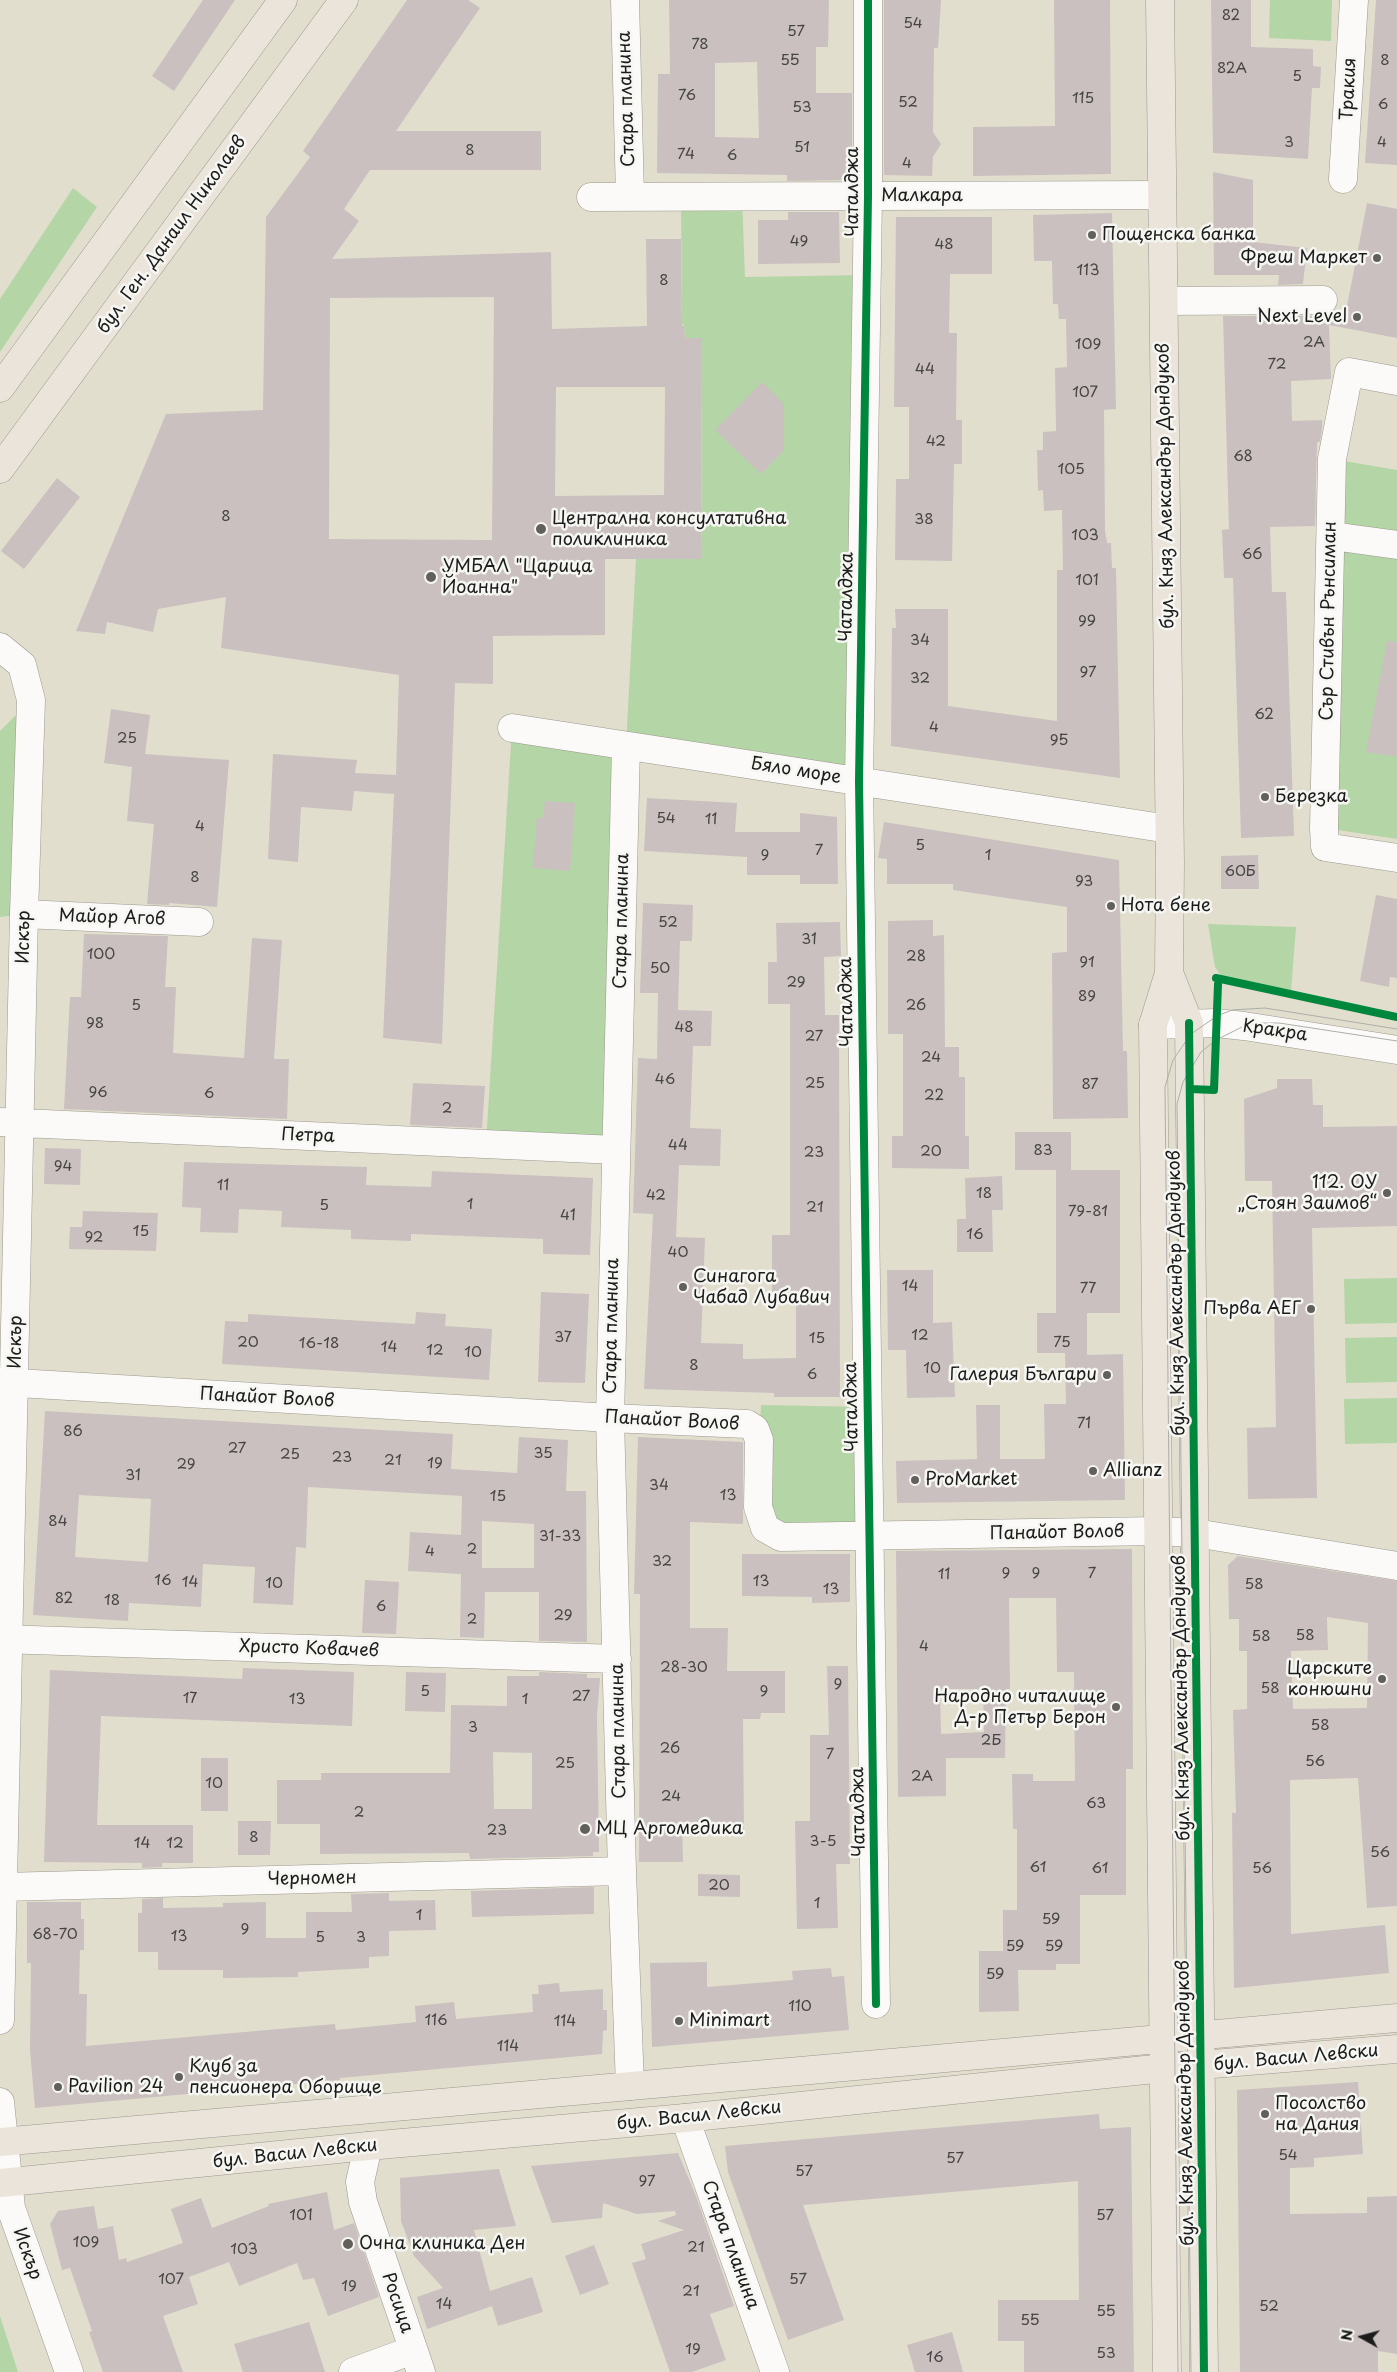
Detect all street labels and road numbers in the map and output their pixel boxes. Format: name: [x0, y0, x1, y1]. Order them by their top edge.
street label: Стара планина: [614, 31, 640, 167]
street label: Тракия: [1337, 57, 1361, 121]
street label: бул. Ген. Данаил Николаев: [93, 132, 251, 338]
street label: Чаталджа: [842, 147, 864, 237]
street label: Малкара: [881, 185, 963, 207]
street label: бул. Княз Александър Дондуков: [1153, 343, 1179, 629]
street label: Сър Стивън Рънсиман: [1316, 521, 1342, 721]
street label: Чаталджа: [835, 552, 859, 642]
street label: Бяло море: [749, 753, 843, 789]
street label: Стара планина: [610, 853, 634, 989]
street label: Майор Агов: [58, 905, 166, 931]
street label: Искър: [13, 910, 35, 964]
street label: Чаталджа: [835, 957, 859, 1047]
street label: Кракра: [1241, 1016, 1309, 1046]
street label: Петра: [281, 1124, 335, 1148]
street label: бул. Княз Александър Дондуков: [1164, 1150, 1190, 1436]
street label: Стара планина: [600, 1258, 624, 1394]
street label: Искър: [5, 1315, 27, 1369]
street label: Чаталджа: [840, 1362, 864, 1452]
street label: Панайот Волов: [199, 1384, 335, 1412]
street label: Панайот Волов: [604, 1407, 740, 1435]
street label: Панайот Волов: [989, 1521, 1125, 1545]
street label: бул. Княз Александър Дондуков: [1169, 1555, 1195, 1841]
street label: Христо Ковачев: [239, 1636, 379, 1662]
street label: Стара планина: [607, 1663, 631, 1799]
street label: Чаталджа: [847, 1767, 871, 1857]
street label: Черномен: [267, 1867, 357, 1891]
street label: бул. Княз Александър Дондуков: [1173, 1960, 1199, 2246]
street label: бул. Васил Левски: [1213, 2040, 1379, 2076]
street label: бул. Васил Левски: [616, 2097, 782, 2135]
street label: бул. Васил Левски: [212, 2135, 378, 2173]
street label: Стара планина: [697, 2178, 763, 2312]
street label: Искър: [8, 2225, 46, 2283]
street label: Росица: [377, 2270, 417, 2336]

